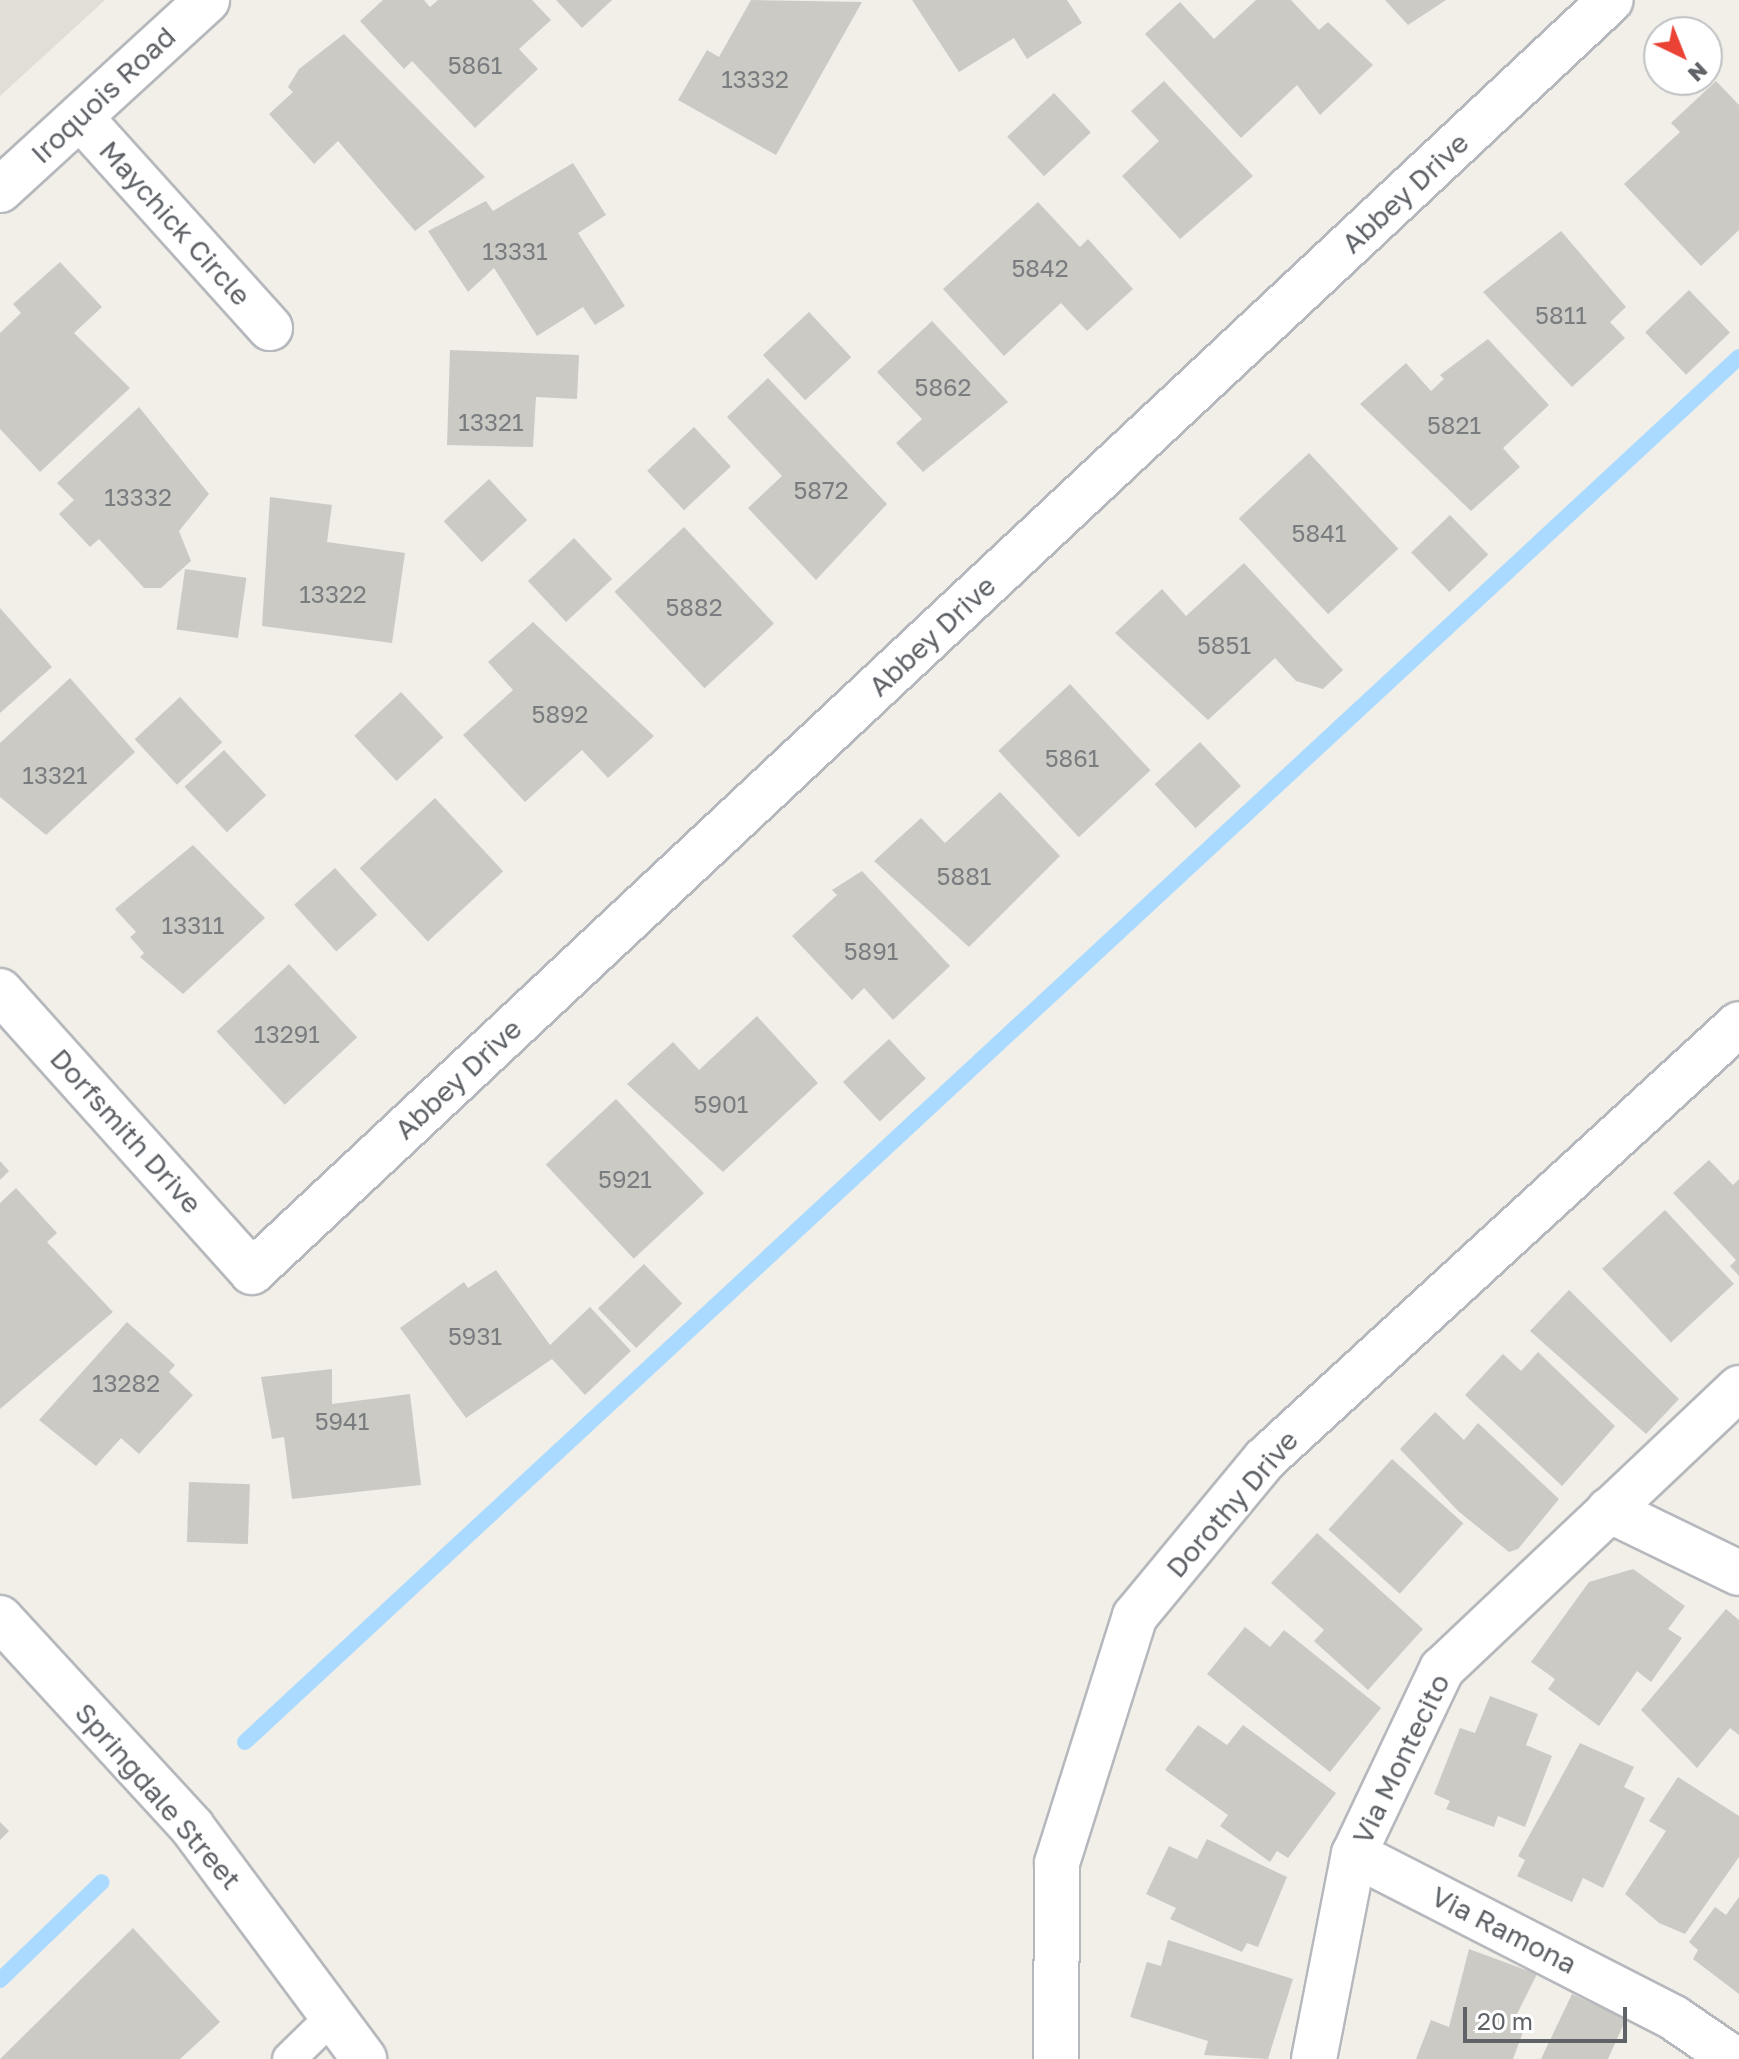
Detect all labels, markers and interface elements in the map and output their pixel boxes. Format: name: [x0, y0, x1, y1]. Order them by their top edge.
north arrow: [1643, 16, 1723, 96]
street label: Iroquois Road: [24, 20, 182, 170]
house number: 5861: [448, 51, 502, 79]
text: N: [1683, 57, 1714, 88]
house number: 13332: [721, 65, 789, 93]
street label: Abbey Drive: [1335, 126, 1475, 260]
street label: Maychick Circle: [92, 134, 258, 312]
house number: 13331: [482, 237, 548, 265]
house number: 5842: [1011, 254, 1069, 282]
house number: 5811: [1535, 301, 1587, 329]
house number: 5862: [915, 373, 971, 401]
house number: 13321: [458, 408, 524, 436]
house number: 5821: [1427, 411, 1481, 439]
house number: 5872: [793, 476, 849, 504]
house number: 13332: [104, 483, 172, 511]
house number: 5841: [1292, 519, 1346, 547]
street label: Abbey Drive: [862, 569, 1002, 703]
house number: 13322: [299, 580, 367, 608]
house number: 5882: [665, 593, 723, 621]
house number: 5851: [1197, 631, 1251, 659]
house number: 5892: [532, 700, 588, 728]
house number: 5861: [1045, 744, 1099, 772]
house number: 13321: [22, 761, 88, 789]
house number: 5881: [937, 862, 991, 890]
house number: 13311: [162, 911, 224, 939]
house number: 5891: [844, 937, 898, 965]
street label: Abbey Drive: [388, 1012, 528, 1146]
house number: 13291: [254, 1020, 320, 1048]
street label: Dorfsmith Drive: [43, 1042, 209, 1220]
house number: 5901: [694, 1090, 748, 1118]
house number: 5921: [598, 1165, 652, 1193]
house number: 5931: [448, 1322, 502, 1350]
house number: 13282: [92, 1369, 160, 1397]
house number: 5941: [315, 1407, 369, 1435]
street label: Dorothy Drive: [1159, 1424, 1305, 1584]
street label: Via Montecito: [1345, 1668, 1457, 1850]
street label: Springdale Street: [68, 1696, 248, 1896]
street label: Via Ramona: [1426, 1879, 1582, 1981]
scale bar: [1467, 1991, 1631, 2041]
text: 20 m: [1477, 2006, 1533, 2035]

